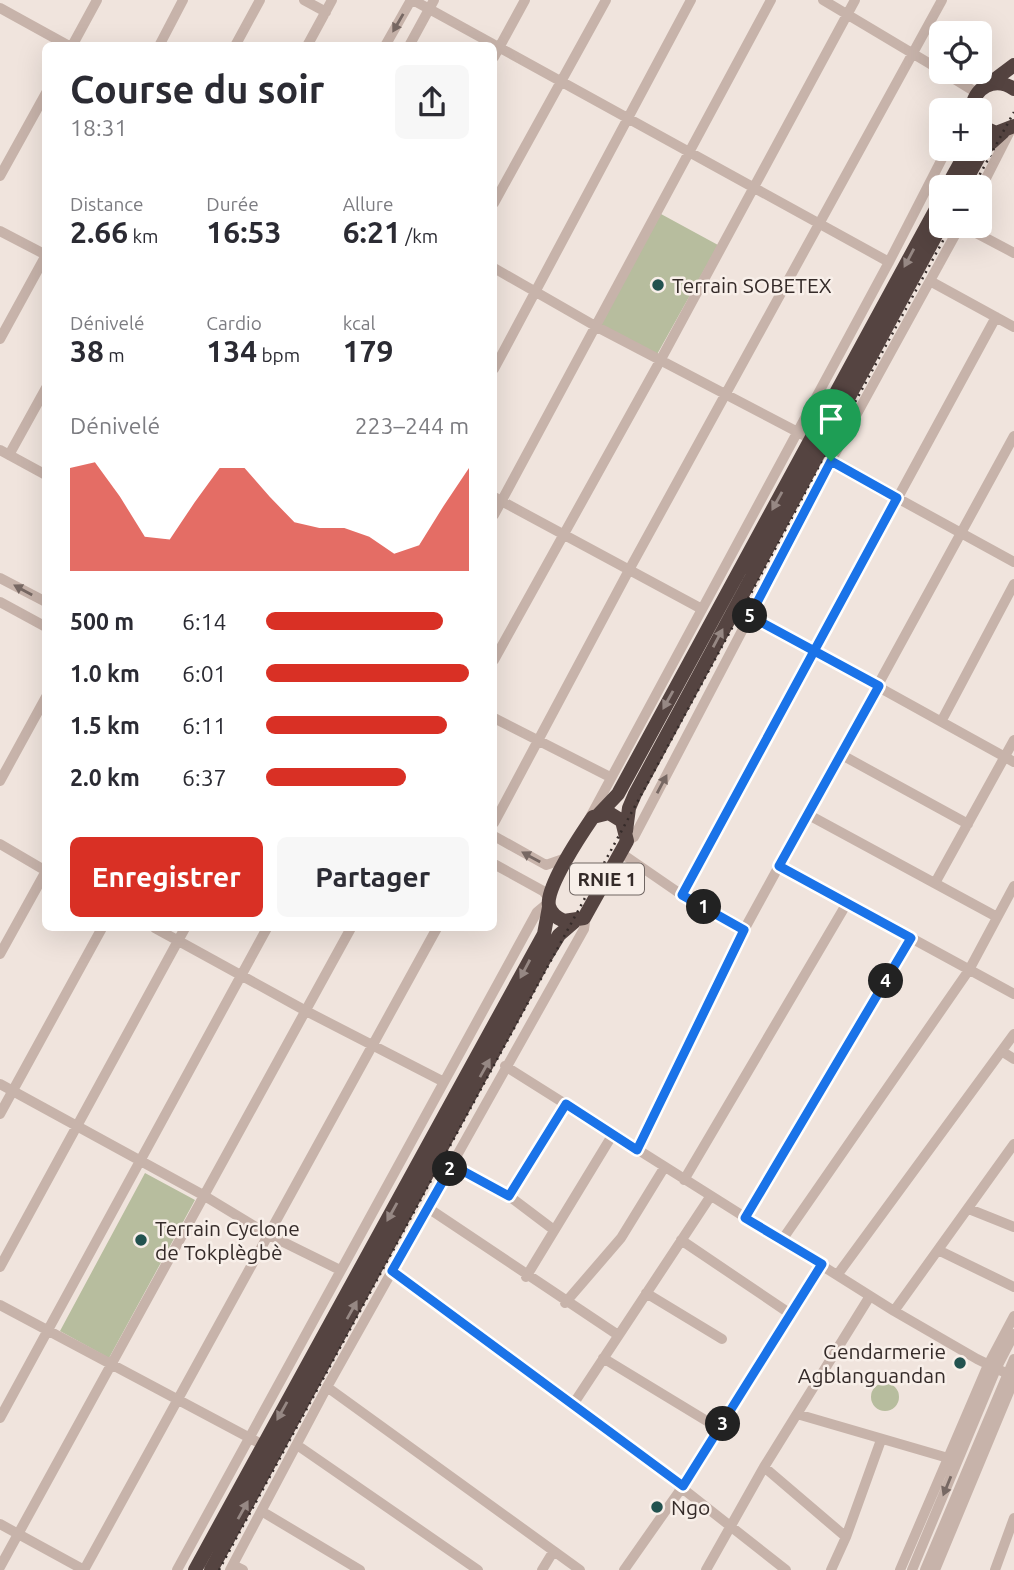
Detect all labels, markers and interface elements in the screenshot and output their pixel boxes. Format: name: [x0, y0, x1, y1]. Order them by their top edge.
one-way arrow: [392, 13, 404, 32]
map controls: [929, 21, 992, 238]
button: locate: [929, 21, 992, 84]
button: share: [395, 65, 469, 139]
text: Course du soir: [70, 68, 324, 110]
button: +: [929, 98, 992, 161]
text: 18:31: [70, 115, 128, 140]
button: −: [929, 175, 992, 238]
text: Distance: [70, 193, 144, 215]
text: Durée: [206, 193, 259, 215]
text: Allure: [343, 193, 393, 215]
text: 2.66: [70, 215, 128, 249]
text: 16:53: [206, 215, 281, 249]
text: 6:21: [343, 215, 401, 249]
text: km: [128, 225, 158, 247]
text: /km: [401, 225, 438, 247]
one-way arrow: [903, 248, 915, 267]
place label: Terrain SOBETEX: [672, 273, 832, 297]
marker: Terrain SOBETEX: [650, 277, 666, 293]
text: Dénivelé: [70, 312, 145, 334]
text: Cardio: [206, 312, 262, 334]
text: kcal: [343, 312, 375, 334]
text: 38: [70, 334, 104, 368]
text: 134: [206, 334, 257, 368]
text: 179: [343, 334, 393, 368]
text: m: [104, 344, 125, 366]
text: bpm: [257, 344, 300, 366]
pin: [801, 389, 861, 461]
icon: arrive: [812, 400, 850, 438]
text: Dénivelé: [70, 413, 160, 438]
text: 223–244 m: [355, 413, 469, 438]
one-way arrow: [771, 491, 783, 510]
one-way arrow: [13, 584, 33, 596]
pin: 5: [732, 598, 768, 634]
text: 5: [744, 604, 755, 626]
text: 500 m: [70, 609, 134, 634]
text: 6:14: [182, 609, 227, 634]
one-way arrow: [713, 628, 724, 648]
text: 1.0 km: [70, 661, 140, 686]
text: 6:01: [182, 661, 227, 686]
one-way arrow: [662, 691, 674, 710]
text: 1.5 km: [70, 713, 140, 738]
text: 6:11: [182, 713, 227, 738]
text: 2.0 km: [70, 765, 140, 790]
text: 6:37: [182, 765, 227, 790]
one-way arrow: [656, 774, 667, 794]
button: Enregistrer: [70, 837, 263, 917]
button: Partager: [277, 837, 469, 917]
one-way arrow: [521, 851, 540, 863]
road number: RNIE 1: [570, 864, 644, 894]
pin: 1: [686, 890, 722, 925]
text: 1: [698, 895, 709, 917]
one-way arrow: [519, 960, 531, 979]
pin: 4: [868, 964, 903, 998]
text: 4: [880, 969, 891, 991]
one-way arrow: [479, 1058, 491, 1078]
pin: 2: [433, 1152, 468, 1186]
text: 2: [444, 1157, 455, 1179]
one-way arrow: [386, 1202, 398, 1222]
place label: Terrain Cyclone de Tokplègbè: [155, 1216, 300, 1264]
marker: Terrain Cyclone de Tokplègbè: [133, 1232, 149, 1248]
one-way arrow: [346, 1300, 358, 1320]
place label: Gendarmerie Agblanguandan: [798, 1339, 946, 1387]
marker: Gendarmerie Agblanguandan: [952, 1355, 968, 1371]
one-way arrow: [276, 1401, 288, 1421]
pin: 3: [706, 1406, 740, 1442]
text: 3: [717, 1412, 728, 1434]
one-way arrow: [941, 1476, 952, 1497]
place label: Ngo: [671, 1495, 710, 1519]
marker: Ngo: [649, 1499, 665, 1515]
one-way arrow: [237, 1500, 249, 1520]

